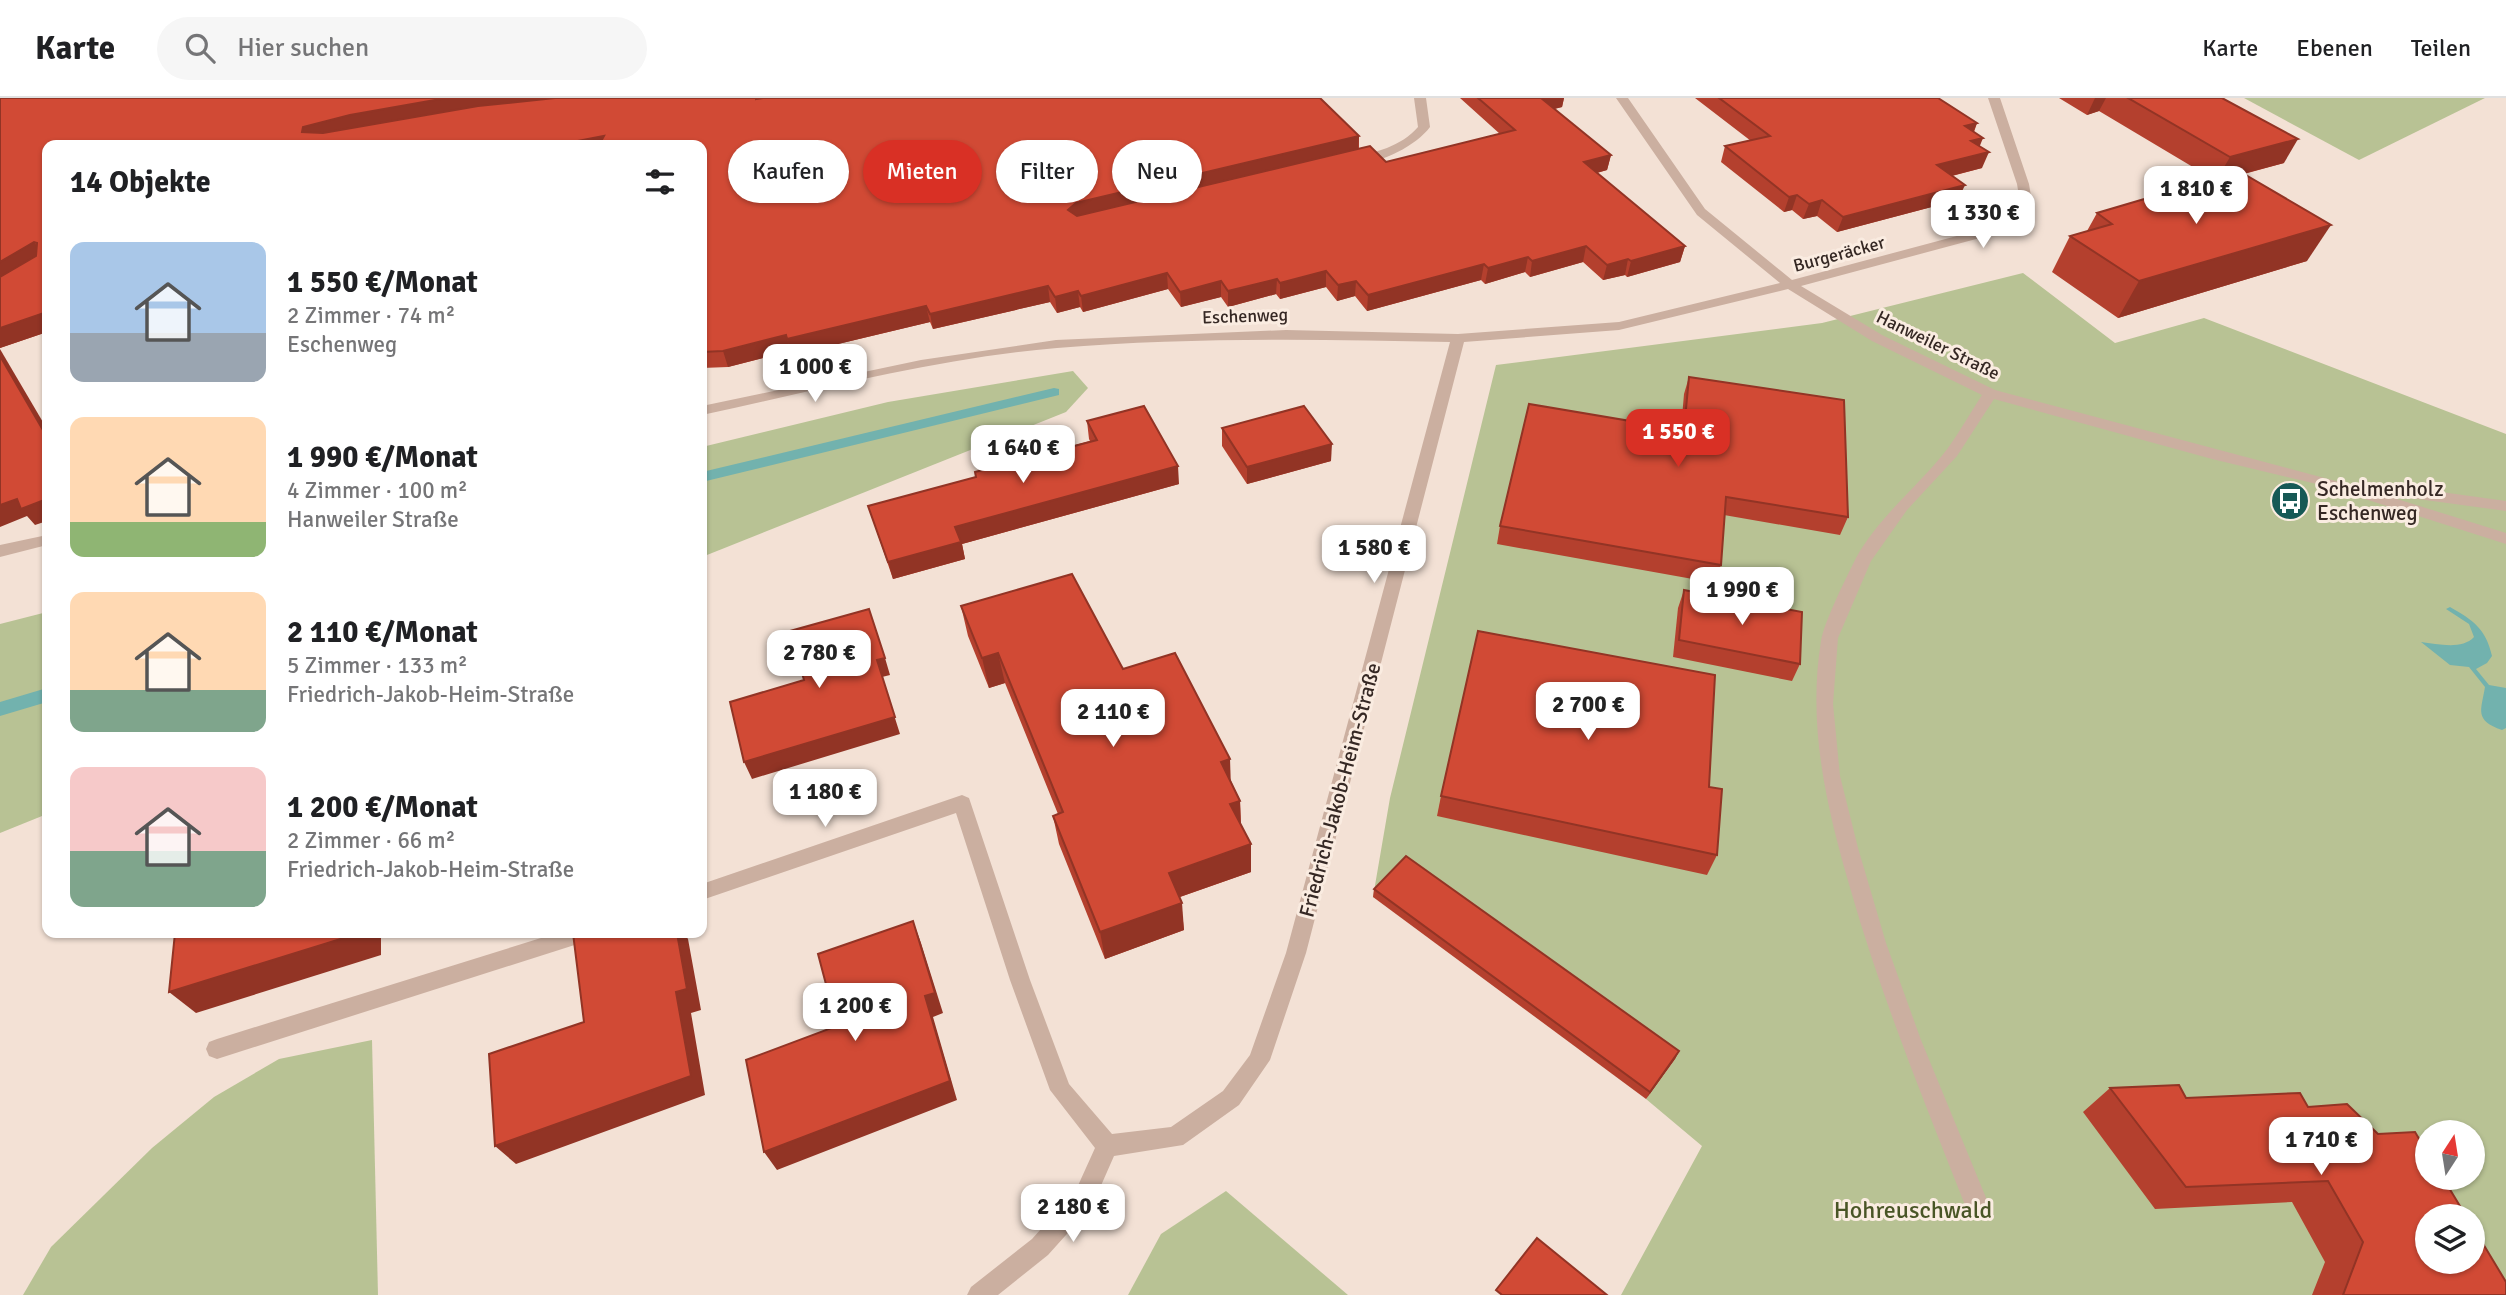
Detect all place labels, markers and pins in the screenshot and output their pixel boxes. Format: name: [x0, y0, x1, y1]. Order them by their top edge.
pin: 1 810 €: [2131, 166, 2261, 226]
pin: 1 330 €: [1918, 190, 2048, 250]
pin: 1 000 €: [750, 344, 880, 404]
pin: 1 550 €: [1613, 410, 1743, 469]
pin: 1 640 €: [958, 426, 1088, 485]
place label: Schelmenholz Eschenweg: [2317, 476, 2444, 526]
bus stop icon: Schelmenholz Eschenweg: [2269, 480, 2311, 522]
pin: 1 580 €: [1309, 526, 1439, 585]
pin: 1 990 €: [1677, 568, 1807, 627]
pin: 2 780 €: [754, 630, 884, 690]
pin: 2 700 €: [1523, 682, 1653, 742]
pin: 2 110 €: [1048, 690, 1178, 749]
pin: 1 180 €: [760, 770, 890, 829]
pin: 1 200 €: [790, 984, 920, 1043]
pin: 1 710 €: [2256, 1118, 2386, 1177]
pin: 2 180 €: [1008, 1184, 1138, 1244]

